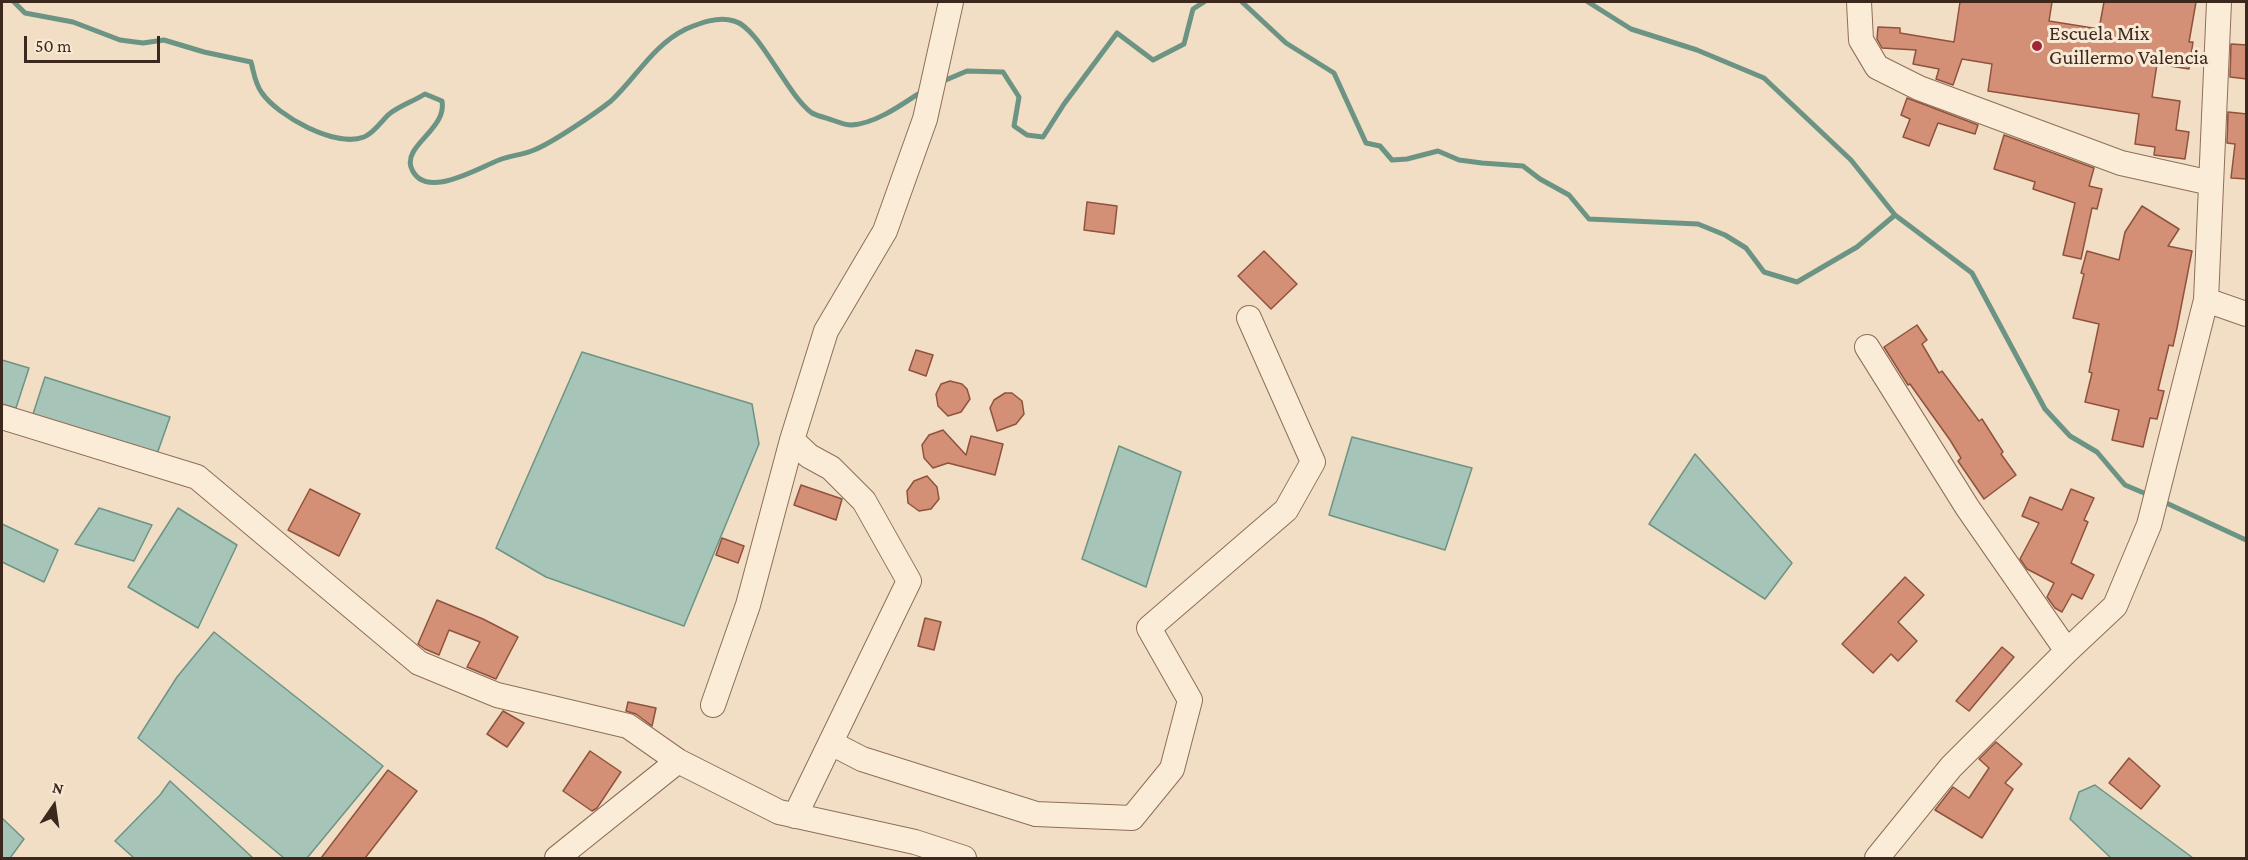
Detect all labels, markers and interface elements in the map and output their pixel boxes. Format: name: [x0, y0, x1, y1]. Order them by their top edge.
place label: Escuela Mix Guillermo Valencia: [2049, 21, 2209, 71]
scale bar: [27, 24, 164, 62]
text: 50 m: [35, 36, 72, 56]
marker: Escuela Mix Guillermo Valencia: [2030, 39, 2044, 53]
north arrow: [24, 776, 84, 836]
text: N: [51, 778, 65, 797]

